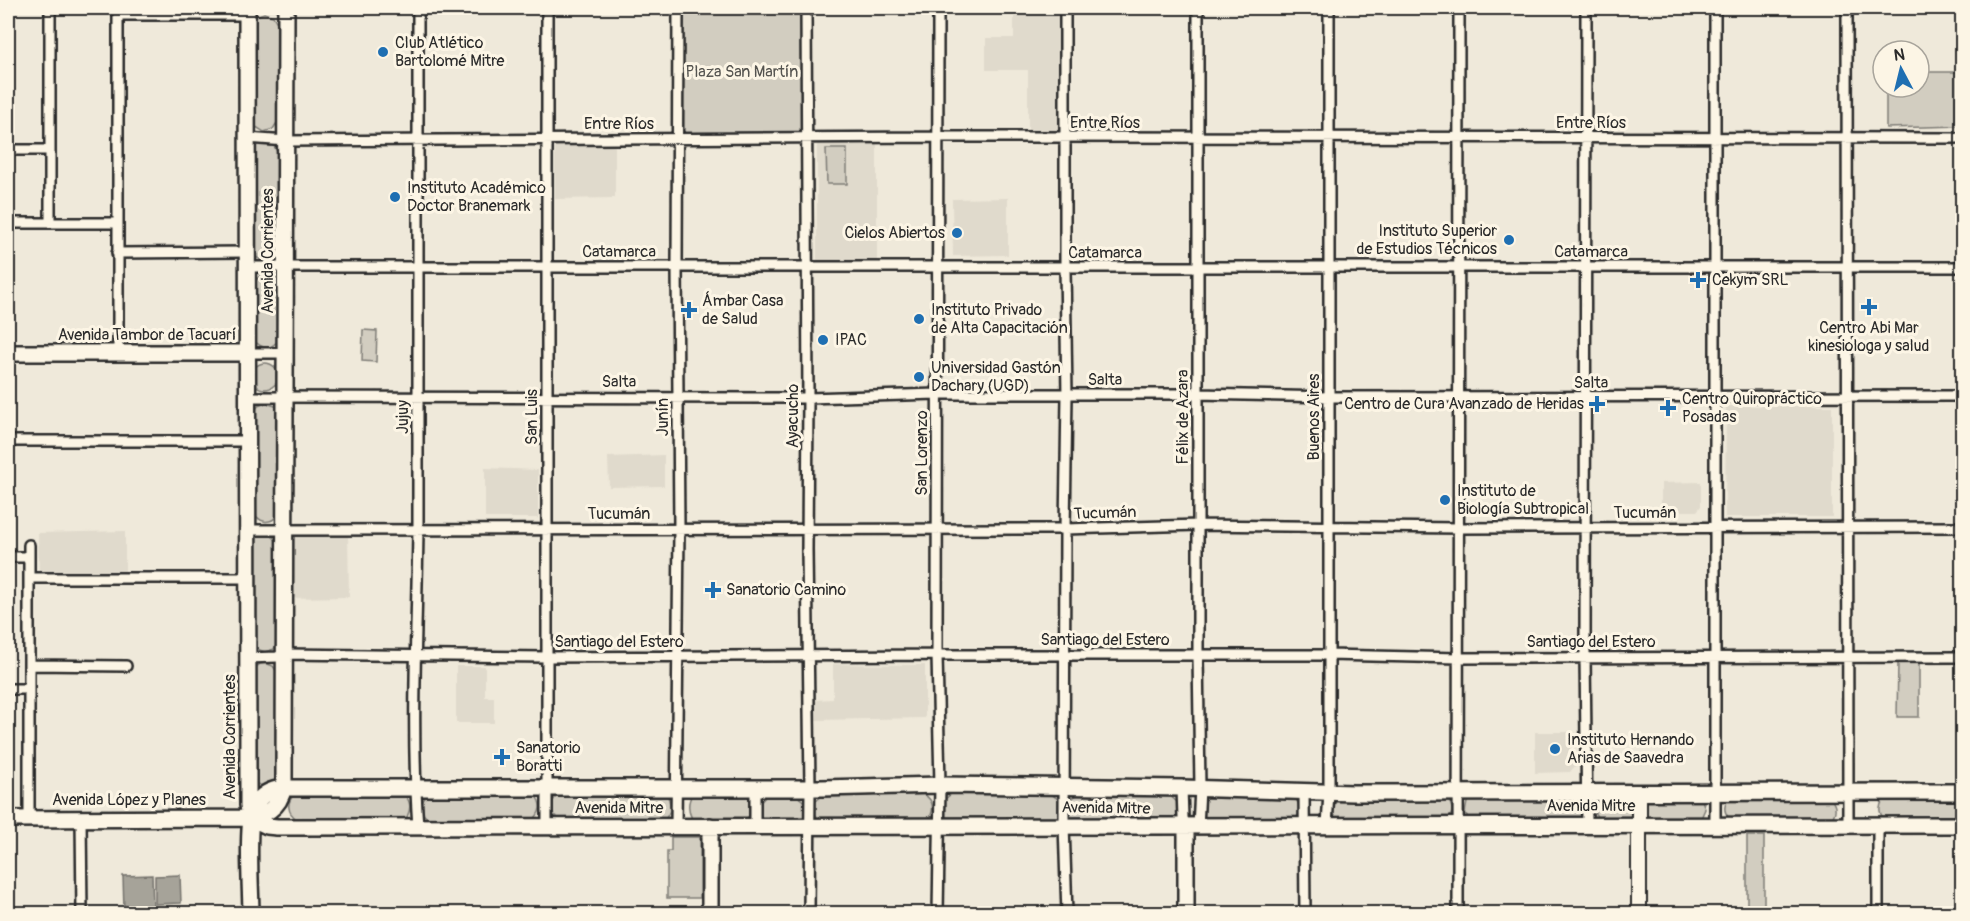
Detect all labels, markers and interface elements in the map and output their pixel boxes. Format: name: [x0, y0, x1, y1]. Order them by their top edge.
place label: Club Atlético Bartolomé Mitre: [395, 33, 505, 71]
north arrow: [1871, 39, 1931, 99]
text: N: [1893, 44, 1906, 66]
marker: Club Atlético Bartolomé Mitre: [376, 45, 390, 59]
park label: Plaza San Martín: [686, 62, 798, 82]
street label: Entre Ríos: [1070, 113, 1140, 133]
street label: Entre Ríos: [1556, 113, 1626, 133]
street label: Entre Ríos: [584, 114, 654, 134]
place label: Instituto Académico Doctor Branemark: [407, 178, 546, 216]
street label: Avenida Corrientes: [258, 188, 278, 314]
marker: Instituto Académico Doctor Branemark: [388, 190, 402, 204]
place label: Instituto Superior de Estudios Técnicos: [1356, 221, 1497, 259]
place label: Cielos Abiertos: [844, 223, 945, 243]
marker: Cielos Abiertos: [950, 226, 964, 240]
marker: Instituto Superior de Estudios Técnicos: [1502, 233, 1516, 247]
street label: Catamarca: [582, 242, 656, 262]
street label: Catamarca: [1554, 242, 1628, 262]
street label: Catamarca: [1068, 243, 1142, 263]
place label: Cekym SRL: [1712, 270, 1789, 290]
marker: Cekym SRL: [1689, 271, 1707, 289]
place label: Ámbar Casa de Salud: [702, 291, 783, 329]
marker: Centro Abi Mar kinesiologa y salud: [1860, 298, 1878, 316]
place label: Instituto Privado de Alta Capacitación: [931, 300, 1068, 338]
marker: Ámbar Casa de Salud: [680, 301, 698, 319]
marker: Instituto Privado de Alta Capacitación: [912, 312, 926, 326]
place label: Centro Abi Mar kinesiologa y salud: [1809, 318, 1929, 356]
street label: Avenida Tambor de Tacuarí: [58, 325, 236, 345]
place label: IPAC: [835, 330, 867, 350]
marker: IPAC: [816, 333, 830, 347]
place label: Universidad Gastón Dachary (UGD): [931, 358, 1061, 396]
marker: Universidad Gastón Dachary (UGD): [912, 370, 926, 384]
street label: Salta: [1088, 370, 1122, 390]
street label: Félix de Azara: [1173, 370, 1193, 464]
street label: Salta: [602, 372, 636, 392]
street label: Salta: [1574, 373, 1608, 393]
street label: Buenos Aires: [1304, 374, 1324, 460]
street label: Ayacucho: [783, 383, 803, 448]
street label: San Luis: [522, 389, 542, 445]
place label: Centro Quiropráctico Posadas: [1682, 389, 1822, 427]
place label: Centro de Cura Avanzado de Heridas: [1344, 394, 1584, 414]
marker: Centro de Cura Avanzado de Heridas: [1588, 395, 1606, 413]
street label: Junín: [653, 398, 673, 436]
marker: Centro Quiropráctico Posadas: [1659, 399, 1677, 417]
street label: Jujuy: [393, 400, 413, 434]
street label: San Lorenzo: [912, 410, 932, 496]
place label: Instituto de Biología Subtropical: [1457, 481, 1589, 519]
marker: Instituto de Biología Subtropical: [1438, 493, 1452, 507]
street label: Tucumán: [1073, 502, 1137, 524]
street label: Tucumán: [1614, 503, 1676, 523]
street label: Tucumán: [588, 504, 650, 524]
place label: Sanatorio Camino: [726, 580, 847, 600]
marker: Sanatorio Camino: [704, 581, 722, 599]
street label: Santiago del Estero: [1041, 630, 1170, 650]
street label: Santiago del Estero: [555, 632, 684, 652]
street label: Santiago del Estero: [1527, 632, 1656, 652]
street label: Avenida Corrientes: [220, 674, 240, 800]
place label: Instituto Hernando Arias de Saavedra: [1567, 730, 1694, 768]
place label: Sanatorio Boratti: [516, 738, 581, 776]
marker: Instituto Hernando Arias de Saavedra: [1548, 742, 1562, 756]
marker: Sanatorio Boratti: [493, 748, 511, 766]
street label: Avenida López y Planes: [52, 790, 206, 810]
street label: Avenida Mitre: [1547, 796, 1636, 816]
street label: Avenida Mitre: [1061, 797, 1151, 819]
street label: Avenida Mitre: [575, 798, 664, 818]

